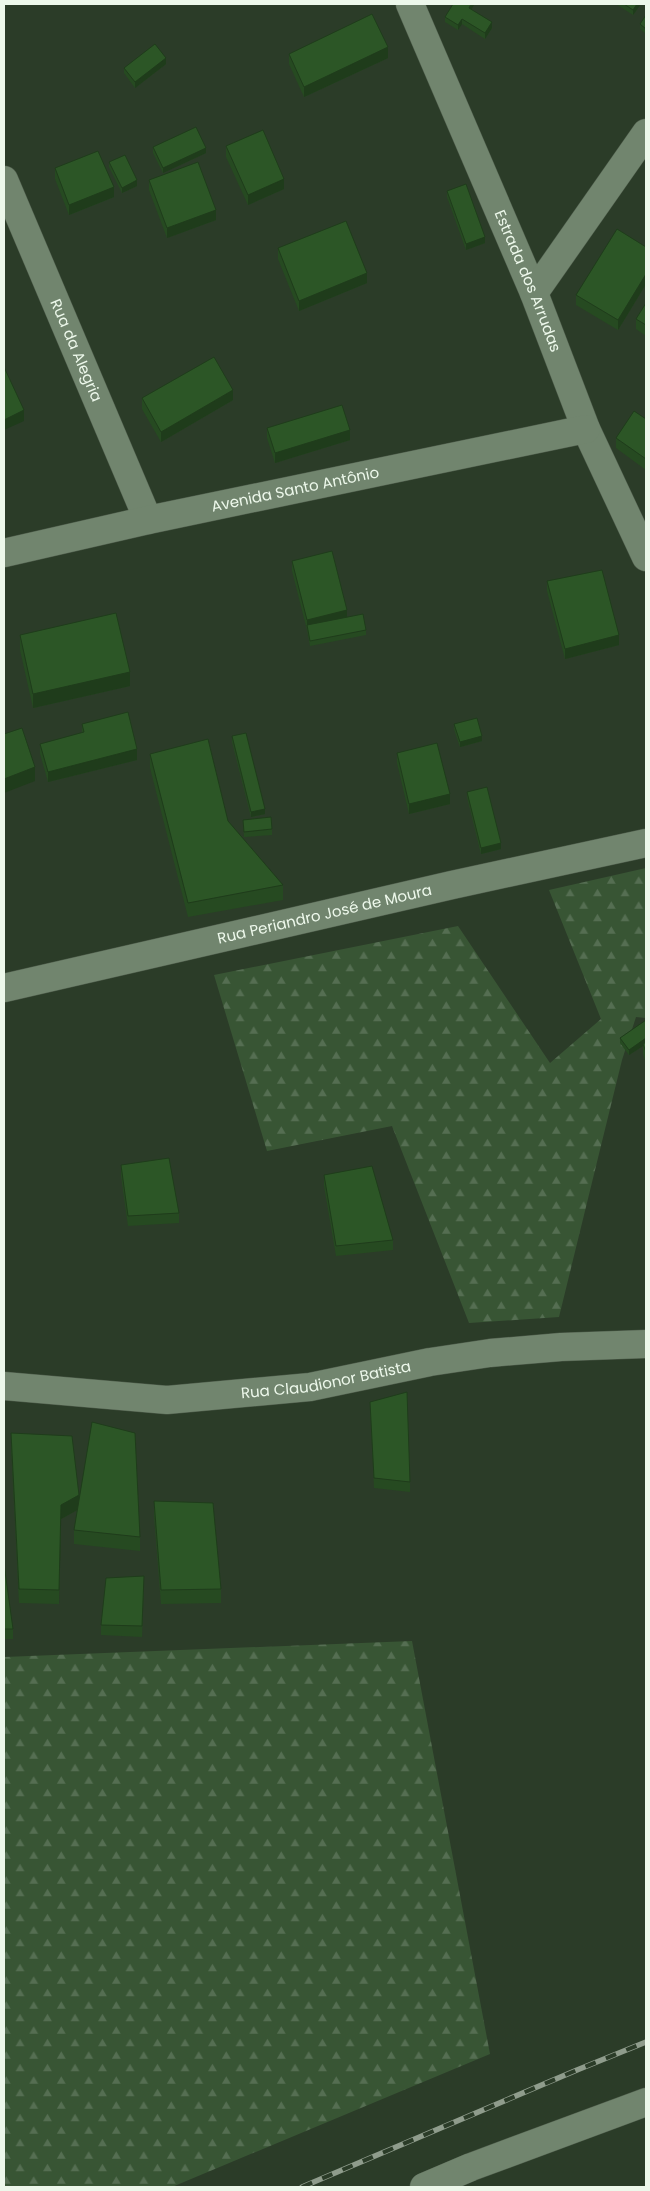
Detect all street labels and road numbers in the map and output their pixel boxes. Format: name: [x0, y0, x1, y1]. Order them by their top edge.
street label: Estrada dos Arrudas: [490, 207, 567, 355]
street label: Rua da Alegria: [46, 295, 108, 405]
street label: Avenida Santo Antônio: [209, 461, 381, 517]
street label: Rua Periandro José de Moura: [215, 879, 434, 949]
street label: Rua Claudionor Batista: [240, 1355, 413, 1403]

